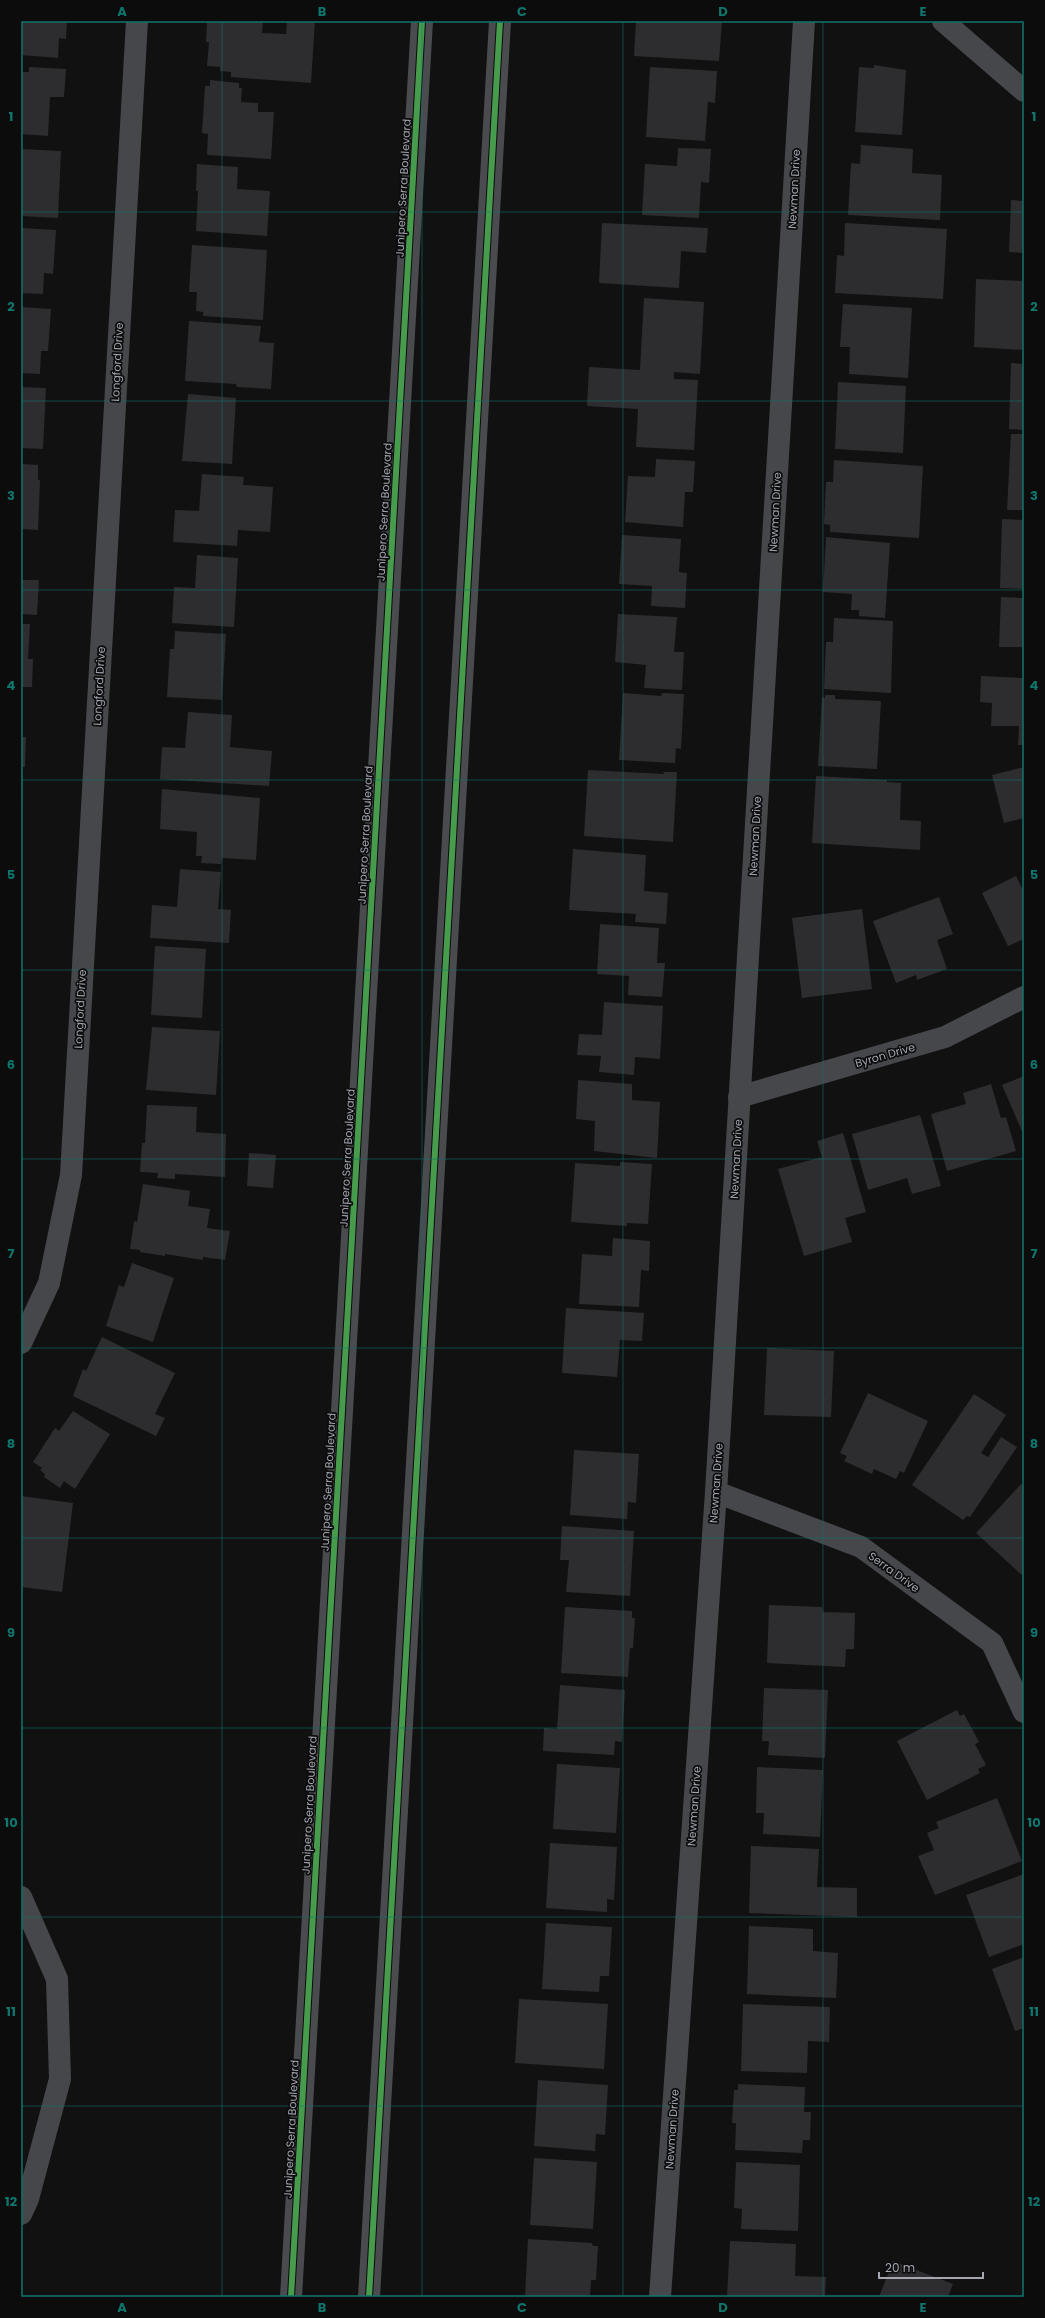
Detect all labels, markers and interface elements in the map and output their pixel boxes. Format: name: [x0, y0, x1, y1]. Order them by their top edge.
text: A: [117, 2, 127, 21]
text: B: [318, 2, 327, 21]
text: C: [517, 2, 527, 21]
text: D: [718, 2, 728, 21]
text: E: [919, 2, 927, 21]
text: 1: [9, 107, 13, 126]
text: 1: [1032, 107, 1036, 126]
street label: Junipero Serra Boulevard: [391, 119, 415, 257]
street label: Newman Drive: [784, 149, 804, 229]
text: 2: [7, 297, 15, 316]
text: 2: [1030, 297, 1038, 316]
street label: Longford Drive: [107, 322, 127, 402]
street label: Junipero Serra Boulevard: [372, 443, 396, 581]
street label: Newman Drive: [765, 472, 785, 552]
text: 3: [7, 486, 15, 505]
text: 3: [1030, 486, 1038, 505]
street label: Longford Drive: [89, 646, 109, 726]
text: 4: [7, 676, 16, 695]
text: 4: [1030, 676, 1039, 695]
street label: Junipero Serra Boulevard: [353, 766, 377, 904]
street label: Newman Drive: [745, 796, 765, 876]
text: 5: [7, 865, 15, 884]
text: 5: [1030, 865, 1038, 884]
street label: Longford Drive: [70, 969, 90, 1049]
street label: Byron Drive: [853, 1039, 917, 1071]
text: 6: [7, 1055, 15, 1074]
text: 6: [1030, 1055, 1038, 1074]
street label: Junipero Serra Boulevard: [335, 1089, 359, 1227]
street label: Newman Drive: [726, 1119, 746, 1199]
text: 7: [8, 1244, 15, 1263]
text: 7: [1031, 1244, 1038, 1263]
street label: Junipero Serra Boulevard: [316, 1413, 340, 1551]
text: 8: [7, 1434, 15, 1453]
text: 8: [1030, 1434, 1038, 1453]
street label: Newman Drive: [705, 1442, 727, 1523]
street label: Serra Drive: [865, 1548, 923, 1596]
text: 9: [7, 1623, 15, 1642]
text: 9: [1030, 1623, 1038, 1642]
street label: Junipero Serra Boulevard: [297, 1736, 321, 1874]
street label: Newman Drive: [683, 1765, 705, 1846]
text: 10: [4, 1813, 18, 1832]
text: 10: [1027, 1813, 1041, 1832]
text: 11: [6, 2002, 16, 2021]
text: 11: [1029, 2002, 1039, 2021]
street label: Junipero Serra Boulevard: [279, 2060, 303, 2198]
street label: Newman Drive: [661, 2088, 683, 2169]
text: 12: [5, 2192, 18, 2211]
text: 12: [1028, 2192, 1041, 2211]
scale bar: [879, 2254, 983, 2280]
text: 20 m: [885, 2259, 915, 2276]
text: A: [117, 2298, 127, 2317]
text: B: [318, 2298, 327, 2317]
text: C: [517, 2298, 527, 2317]
text: D: [718, 2298, 728, 2317]
text: E: [919, 2298, 927, 2317]

